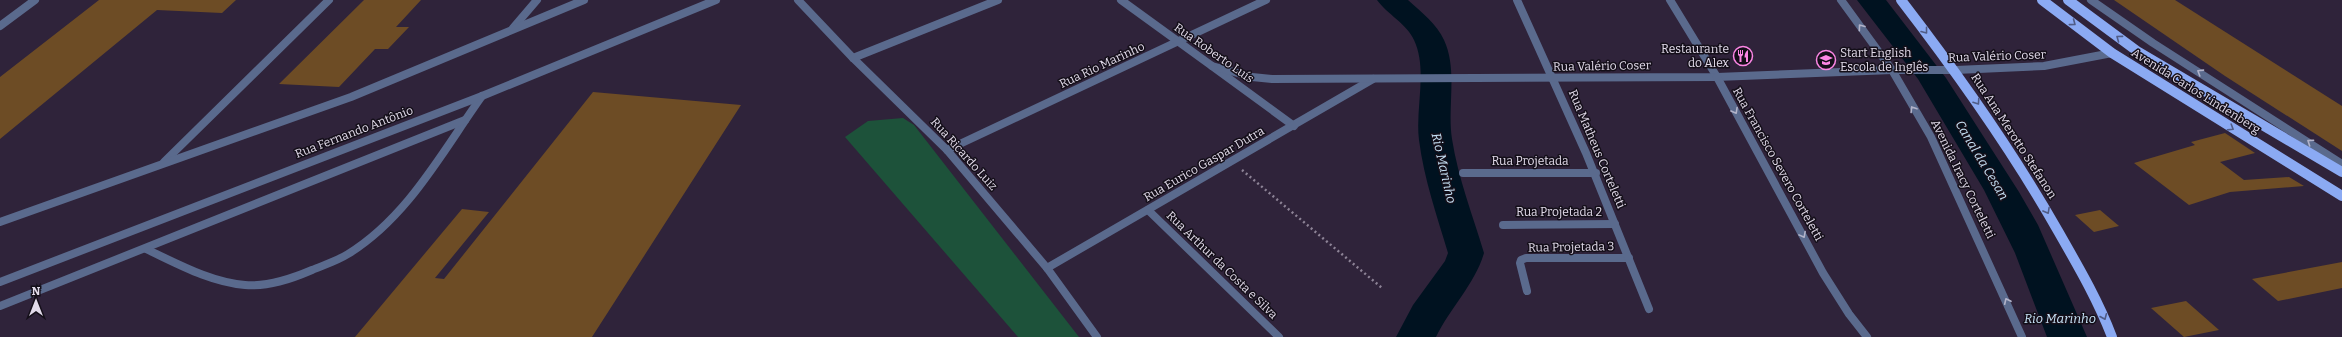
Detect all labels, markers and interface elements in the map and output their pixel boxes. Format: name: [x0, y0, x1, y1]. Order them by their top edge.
one-way arrow: [2068, 19, 2075, 26]
street label: Rua Roberto Luís: [1171, 20, 1257, 86]
one-way arrow: [1859, 24, 1866, 31]
one-way arrow: [1921, 26, 1928, 33]
one-way arrow: [2117, 35, 2124, 42]
street label: Rua Rio Marinho: [1057, 39, 1147, 91]
place label: Restaurante do Alex: [1661, 42, 1729, 70]
restaurant icon: Restaurante do Alex: [1732, 45, 1754, 67]
street label: Avenida Carlos Lindenberg: [2129, 45, 2263, 137]
place label: Start English Escola de Inglês: [1840, 46, 1929, 74]
street label: Rua Valério Coser: [1948, 47, 2047, 65]
school or university icon: Start English Escola de Inglês: [1815, 49, 1837, 71]
street label: Rua Valério Coser: [1553, 58, 1652, 74]
one-way arrow: [2198, 70, 2205, 77]
street label: Rua Ana Merotto Stefanon: [1968, 71, 2060, 201]
street label: Rua Francisco Severo Corteletti: [1730, 85, 1826, 244]
street label: Rua Matheus Corteletti: [1566, 88, 1629, 211]
one-way arrow: [1972, 98, 1980, 105]
street label: Rua Fernando Antônio: [293, 103, 415, 161]
one-way arrow: [1911, 106, 1918, 113]
one-way arrow: [1730, 107, 1737, 115]
street label: Rua Ricardo Luiz: [928, 115, 1000, 193]
street label: Avenida Iracy Corteletti: [1928, 117, 1998, 241]
water label: Canal da Cesan: [1952, 117, 2012, 203]
street label: Rua Eurico Gaspar Dutra: [1141, 123, 1267, 204]
one-way arrow: [2227, 123, 2234, 131]
water label: Rio Marinho: [1429, 131, 1459, 205]
one-way arrow: [2307, 139, 2314, 147]
street label: Rua Projetada: [1491, 154, 1569, 168]
street label: Rua Projetada 2: [1516, 205, 1602, 219]
one-way arrow: [2043, 207, 2050, 214]
street label: Rua Arthur da Costa e Silva: [1164, 208, 1281, 322]
one-way arrow: [1798, 231, 1806, 238]
street label: Rua Projetada 3: [1528, 239, 1614, 255]
north arrow: [16, 281, 56, 321]
text: N: [32, 285, 41, 298]
one-way arrow: [2004, 298, 2012, 305]
water label: Rio Marinho: [2024, 311, 2096, 326]
one-way arrow: [2100, 313, 2108, 320]

